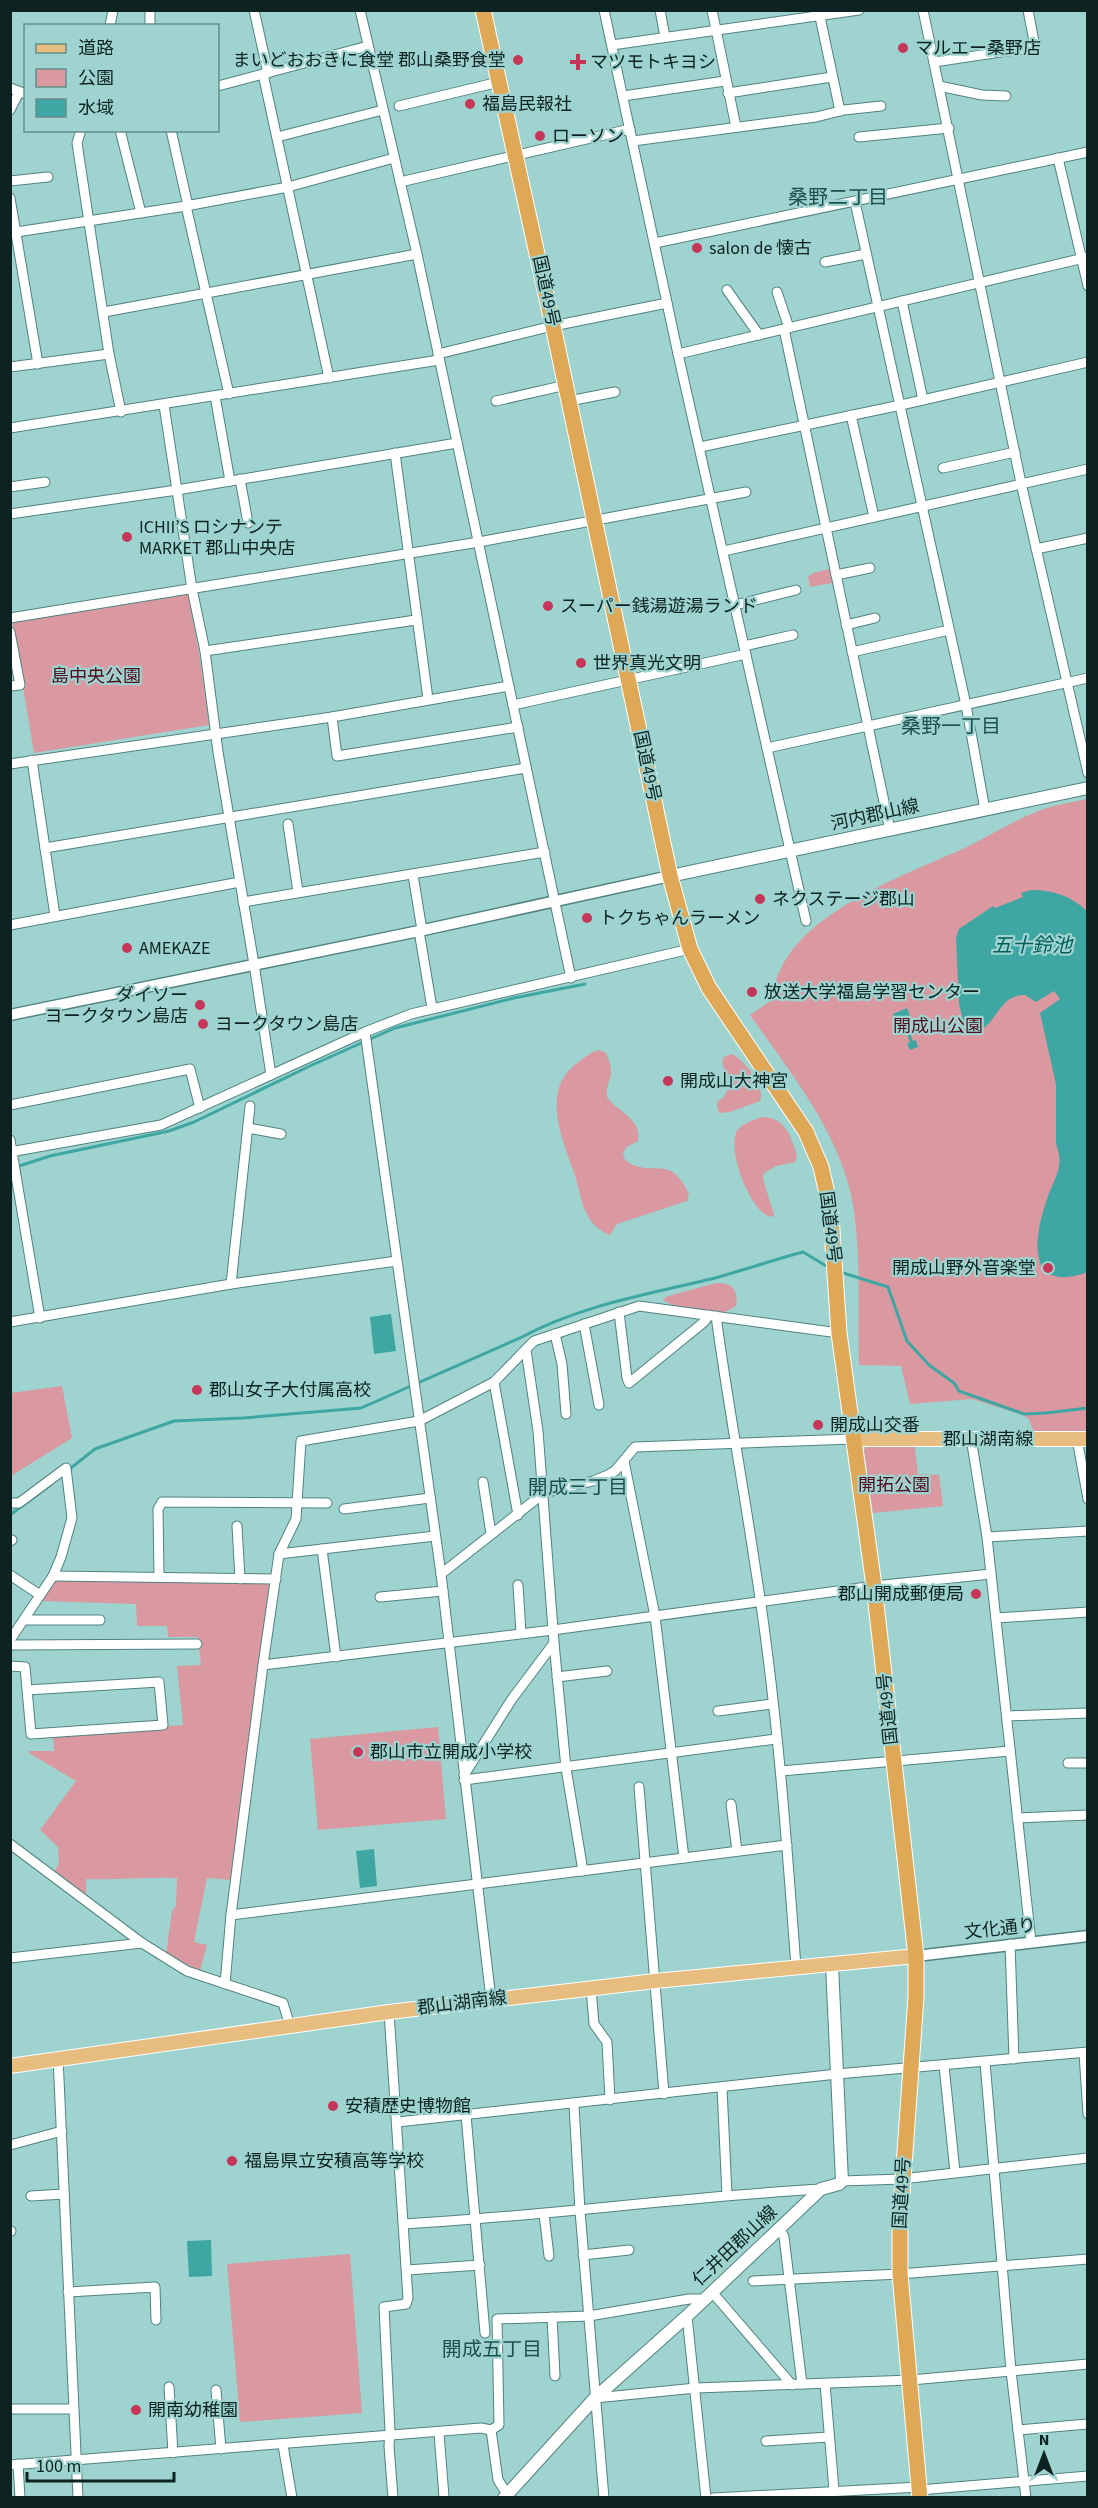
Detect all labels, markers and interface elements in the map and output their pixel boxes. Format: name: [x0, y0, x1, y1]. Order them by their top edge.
legend: [24, 24, 219, 132]
text: 道路: [78, 36, 114, 61]
place label: マルエー桑野店: [915, 36, 1041, 61]
marker: マルエー桑野店: [896, 41, 910, 55]
place label: まいどおおきに食堂 郡山桑野食堂: [232, 48, 506, 73]
place label: マツモトキヨシ: [590, 50, 716, 75]
marker: まいどおおきに食堂 郡山桑野食堂: [511, 53, 525, 67]
marker: マツモトキヨシ: [571, 55, 585, 69]
text: 公園: [78, 66, 114, 91]
place label: 福島民報社: [482, 92, 572, 117]
text: 水域: [78, 96, 114, 121]
marker: 福島民報社: [463, 97, 477, 111]
place label: ローソン: [552, 124, 624, 149]
marker: ローソン: [533, 129, 547, 143]
district label: 桑野二丁目: [788, 184, 888, 212]
place label: salon de 懐古: [709, 236, 812, 261]
marker: salon de 懐古: [690, 241, 704, 255]
street label: 国道49号: [526, 253, 566, 329]
place label: ICHII’S ロシナンテ MARKET 郡山中央店: [139, 515, 295, 561]
marker: ICHII’S ロシナンテ MARKET 郡山中央店: [120, 530, 134, 544]
place label: スーパー銭湯遊湯ランド: [560, 594, 758, 619]
marker: スーパー銭湯遊湯ランド: [541, 599, 555, 613]
place label: 世界真光文明: [593, 651, 701, 676]
marker: 世界真光文明: [574, 656, 588, 670]
park label: 島中央公園: [51, 664, 141, 689]
district label: 桑野一丁目: [901, 713, 1001, 741]
street label: 国道49号: [627, 728, 667, 804]
street label: 河内郡山線: [828, 793, 922, 837]
place label: ネクステージ郡山: [772, 887, 915, 912]
marker: ネクステージ郡山: [753, 892, 767, 906]
place label: トクちゃんラーメン: [599, 906, 760, 931]
marker: トクちゃんラーメン: [580, 911, 594, 925]
water label: 五十鈴池: [992, 932, 1074, 960]
place label: AMEKAZE: [139, 936, 210, 961]
marker: AMEKAZE: [120, 941, 134, 955]
place label: 放送大学福島学習センター: [764, 980, 980, 1005]
place label: ダイソー ヨークタウン島店: [45, 983, 188, 1029]
marker: 放送大学福島学習センター: [745, 985, 759, 999]
marker: ダイソー ヨークタウン島店: [193, 998, 207, 1012]
place label: ヨークタウン島店: [215, 1012, 358, 1037]
park label: 開成山公園: [893, 1014, 983, 1039]
marker: ヨークタウン島店: [196, 1017, 210, 1031]
place label: 開成山大神宮: [680, 1069, 788, 1094]
marker: 開成山大神宮: [661, 1074, 675, 1088]
street label: 国道49号: [813, 1190, 847, 1264]
place label: 開成山野外音楽堂: [892, 1256, 1036, 1281]
marker: 開成山野外音楽堂: [1041, 1261, 1055, 1275]
place label: 郡山女子大付属高校: [209, 1378, 371, 1403]
marker: 郡山女子大付属高校: [190, 1383, 204, 1397]
place label: 開成山交番: [830, 1413, 920, 1438]
marker: 開成山交番: [811, 1418, 825, 1432]
street label: 郡山湖南線: [943, 1427, 1033, 1452]
park label: 開拓公園: [858, 1473, 930, 1498]
district label: 開成三丁目: [528, 1474, 628, 1502]
place label: 郡山開成郵便局: [838, 1582, 964, 1607]
marker: 郡山開成郵便局: [969, 1587, 983, 1601]
street label: 国道49号: [872, 1672, 904, 1746]
place label: 郡山市立開成小学校: [370, 1740, 532, 1765]
marker: 郡山市立開成小学校: [351, 1745, 365, 1759]
street label: 文化通り: [963, 1913, 1037, 1945]
street label: 郡山湖南線: [416, 1985, 508, 2021]
place label: 安積歴史博物館: [345, 2094, 471, 2119]
marker: 安積歴史博物館: [326, 2099, 340, 2113]
place label: 福島県立安積高等学校: [244, 2149, 424, 2174]
marker: 福島県立安積高等学校: [225, 2154, 239, 2168]
street label: 国道49号: [888, 2156, 916, 2230]
street label: 仁井田郡山線: [687, 2200, 783, 2292]
district label: 開成五丁目: [442, 2336, 542, 2364]
place label: 開南幼稚園: [148, 2398, 238, 2423]
marker: 開南幼稚園: [129, 2403, 143, 2417]
north arrow: [1014, 2424, 1074, 2484]
text: N: [1039, 2429, 1049, 2451]
scale bar: [27, 2445, 174, 2483]
text: 100 m: [36, 2454, 81, 2479]

